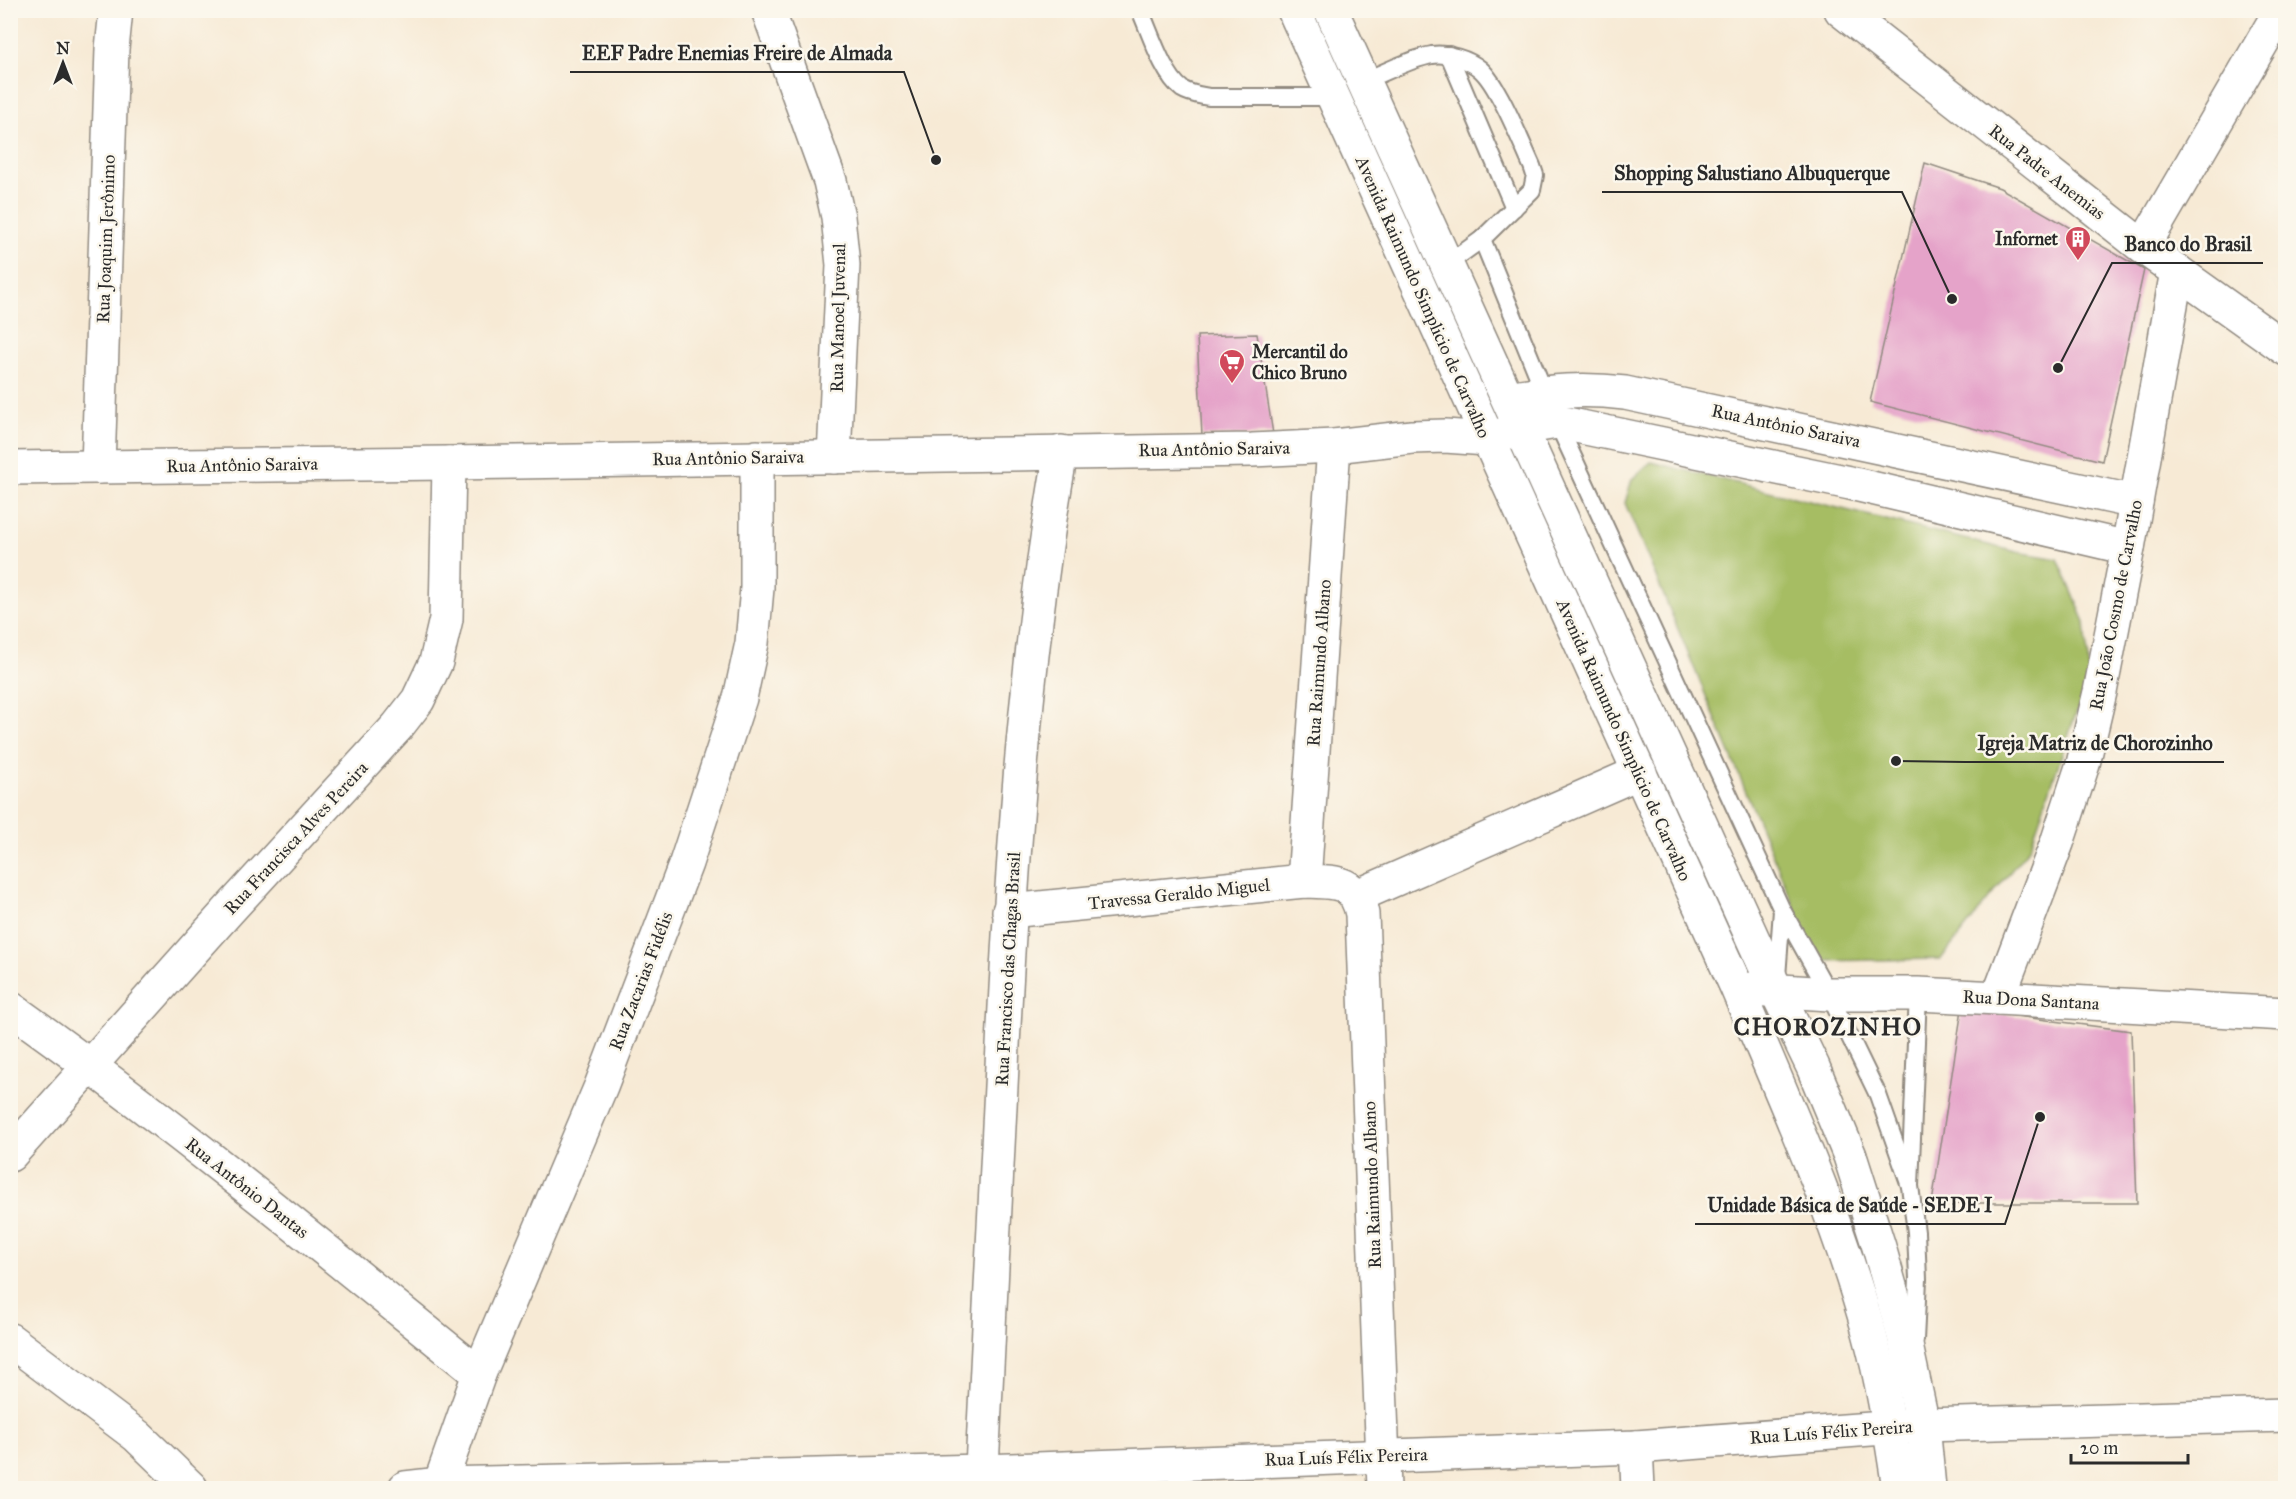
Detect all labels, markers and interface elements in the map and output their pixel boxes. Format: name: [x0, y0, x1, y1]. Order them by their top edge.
north arrow: [33, 33, 93, 93]
callout: EEF Padre Enemias Freire de Almada: [570, 34, 904, 72]
text: N: [56, 39, 70, 58]
text: EEF Padre Enemias Freire de Almada: [582, 41, 893, 65]
street label: Rua Padre Anemias: [1984, 120, 2110, 224]
street label: Avenida Raimundo Simplicio de Carvalho: [1350, 152, 1495, 441]
street label: Rua Joaquim Jerônimo: [92, 154, 121, 324]
callout: Shopping Salustiano Albuquerque: [1602, 154, 1902, 192]
text: Shopping Salustiano Albuquerque: [1614, 161, 1891, 186]
building icon: Infornet: [2063, 224, 2093, 262]
callout: Banco do Brasil: [2112, 225, 2263, 263]
place label: Infornet: [1995, 228, 2059, 250]
text: Banco do Brasil: [2124, 232, 2252, 256]
street label: Rua Manoel Juvenal: [826, 243, 851, 393]
place label: Mercantil do Chico Bruno: [1252, 341, 1348, 384]
supermarket icon: Mercantil do Chico Bruno: [1217, 347, 1247, 385]
street label: Rua Antônio Saraiva: [1709, 399, 1863, 453]
street label: Rua Antônio Saraiva: [1138, 437, 1291, 461]
street label: Rua Antônio Saraiva: [652, 446, 805, 470]
street label: Rua Antônio Saraiva: [166, 453, 319, 477]
street label: Rua João Cosmo de Carvalho: [2085, 498, 2148, 712]
street label: Rua Raimundo Albano: [1302, 579, 1336, 747]
street label: Avenida Raimundo Simplicio de Carvalho: [1551, 595, 1696, 884]
callout: Igreja Matriz de Chorozinho: [1965, 724, 2224, 762]
text: Igreja Matriz de Chorozinho: [1977, 731, 2213, 756]
street label: Rua Francisca Alves Pereira: [219, 757, 373, 919]
street label: Rua Francisco das Chagas Brasil: [991, 851, 1026, 1087]
street label: Travessa Geraldo Miguel: [1087, 874, 1271, 915]
street label: Rua Zacarias Fidélis: [604, 908, 678, 1054]
street label: Rua Dona Santana: [1962, 985, 2100, 1015]
district label: CHOROZINHO: [1734, 1012, 1922, 1042]
street label: Rua Raimundo Albano: [1358, 1101, 1386, 1269]
street label: Rua Antônio Dantas: [181, 1133, 313, 1243]
callout: Unidade Básica de Saúde - SEDE I: [1695, 1186, 2005, 1224]
text: Unidade Básica de Saúde - SEDE I: [1707, 1193, 1993, 1217]
street label: Rua Luís Félix Pereira: [1749, 1415, 1914, 1449]
scale bar: [2071, 1427, 2188, 1465]
text: 20 m: [2080, 1437, 2118, 1459]
street label: Rua Luís Félix Pereira: [1264, 1443, 1428, 1471]

